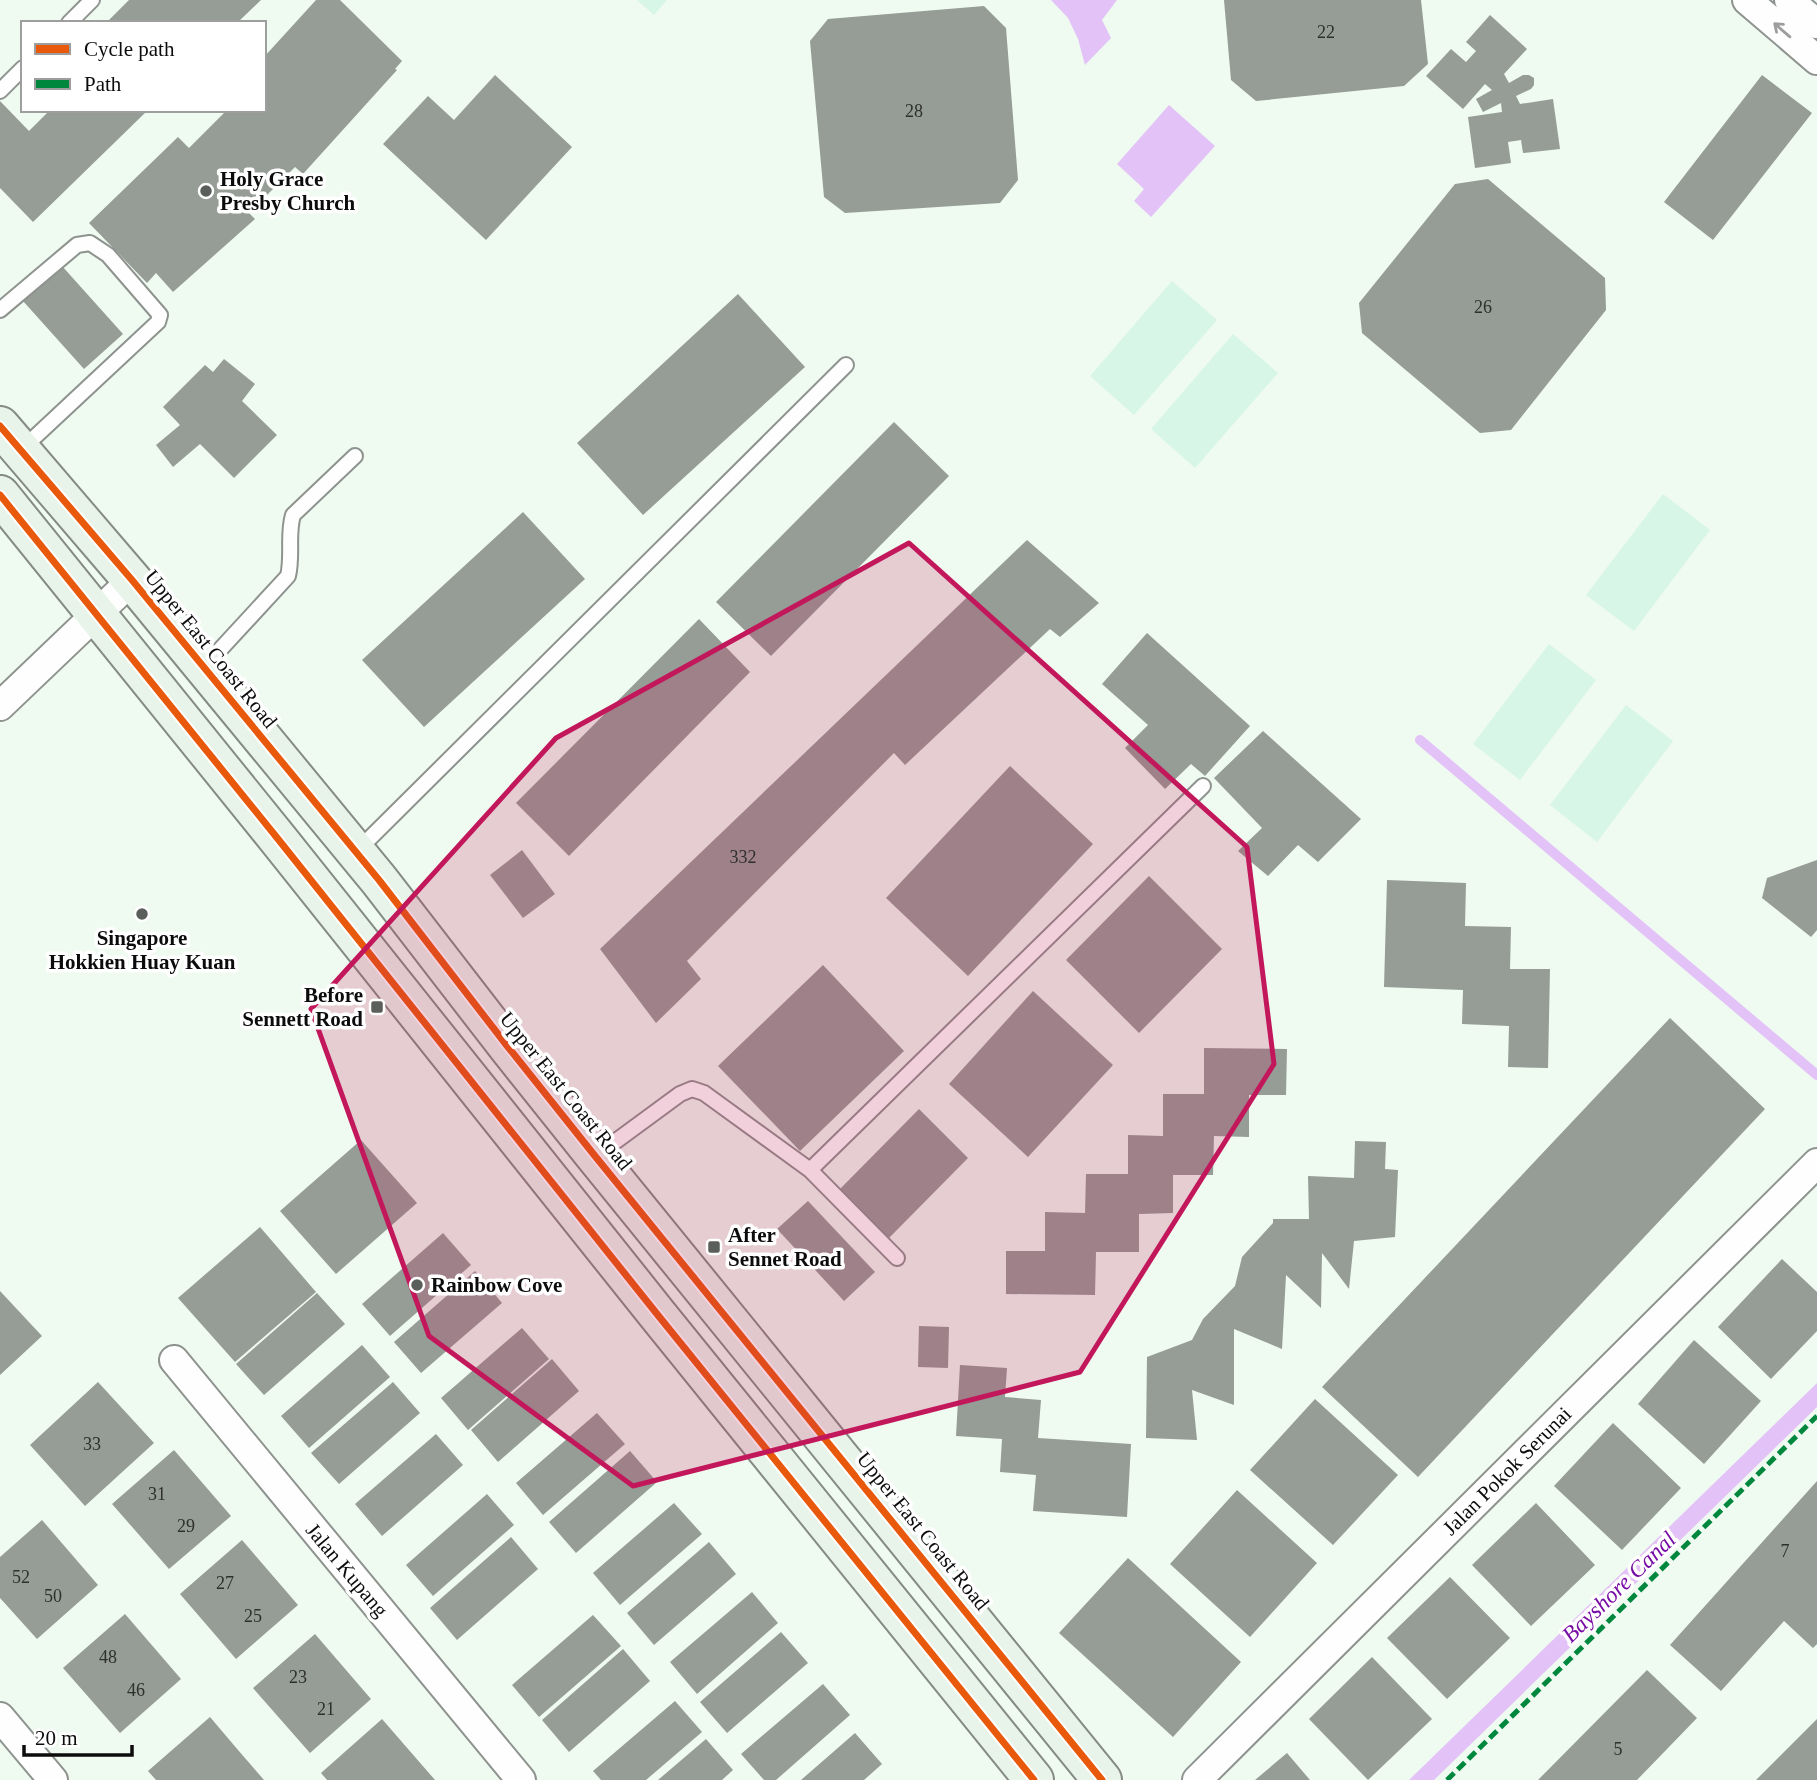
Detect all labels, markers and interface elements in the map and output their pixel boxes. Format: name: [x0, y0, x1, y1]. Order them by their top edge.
legend: [21, 21, 266, 112]
house number: 22: [1317, 22, 1335, 42]
one-way arrow: [1773, 22, 1791, 38]
text: Cycle path: [84, 37, 175, 61]
text: Path: [84, 72, 122, 96]
house number: 28: [905, 101, 923, 121]
place label: Holy Grace Presby Church: [220, 167, 355, 215]
marker: Holy Grace Presby Church: [198, 183, 214, 199]
house number: 26: [1474, 297, 1492, 317]
street label: Upper East Coast Road: [140, 565, 282, 733]
house number: 332: [730, 847, 757, 867]
marker: Singapore Hokkien Huay Kuan: [134, 906, 150, 922]
place label: Singapore Hokkien Huay Kuan: [49, 926, 236, 974]
place label: Before Sennett Road: [242, 983, 363, 1031]
marker: Before Sennett Road: [369, 999, 385, 1015]
street label: Upper East Coast Road: [495, 1007, 637, 1175]
place label: After Sennet Road: [728, 1223, 842, 1271]
marker: After Sennet Road: [706, 1239, 722, 1255]
place label: Rainbow Cove: [431, 1273, 562, 1297]
marker: Rainbow Cove: [409, 1277, 425, 1293]
street label: Jalan Pokok Serunai: [1438, 1402, 1576, 1540]
house number: 33: [83, 1434, 101, 1454]
street label: Upper East Coast Road: [852, 1447, 994, 1615]
house number: 31: [148, 1484, 166, 1504]
house number: 29: [177, 1516, 195, 1536]
street label: Jalan Kupang: [301, 1518, 393, 1622]
water label: Bayshore Canal: [1557, 1527, 1681, 1647]
house number: 7: [1781, 1541, 1790, 1561]
house number: 52: [12, 1567, 30, 1587]
house number: 27: [216, 1573, 234, 1593]
house number: 50: [44, 1586, 62, 1606]
house number: 25: [244, 1606, 262, 1626]
house number: 48: [99, 1647, 117, 1667]
house number: 23: [289, 1667, 307, 1687]
house number: 46: [127, 1680, 145, 1700]
house number: 21: [317, 1699, 335, 1719]
scale bar: [24, 1714, 133, 1758]
text: 20 m: [35, 1726, 78, 1750]
house number: 5: [1614, 1739, 1623, 1759]

